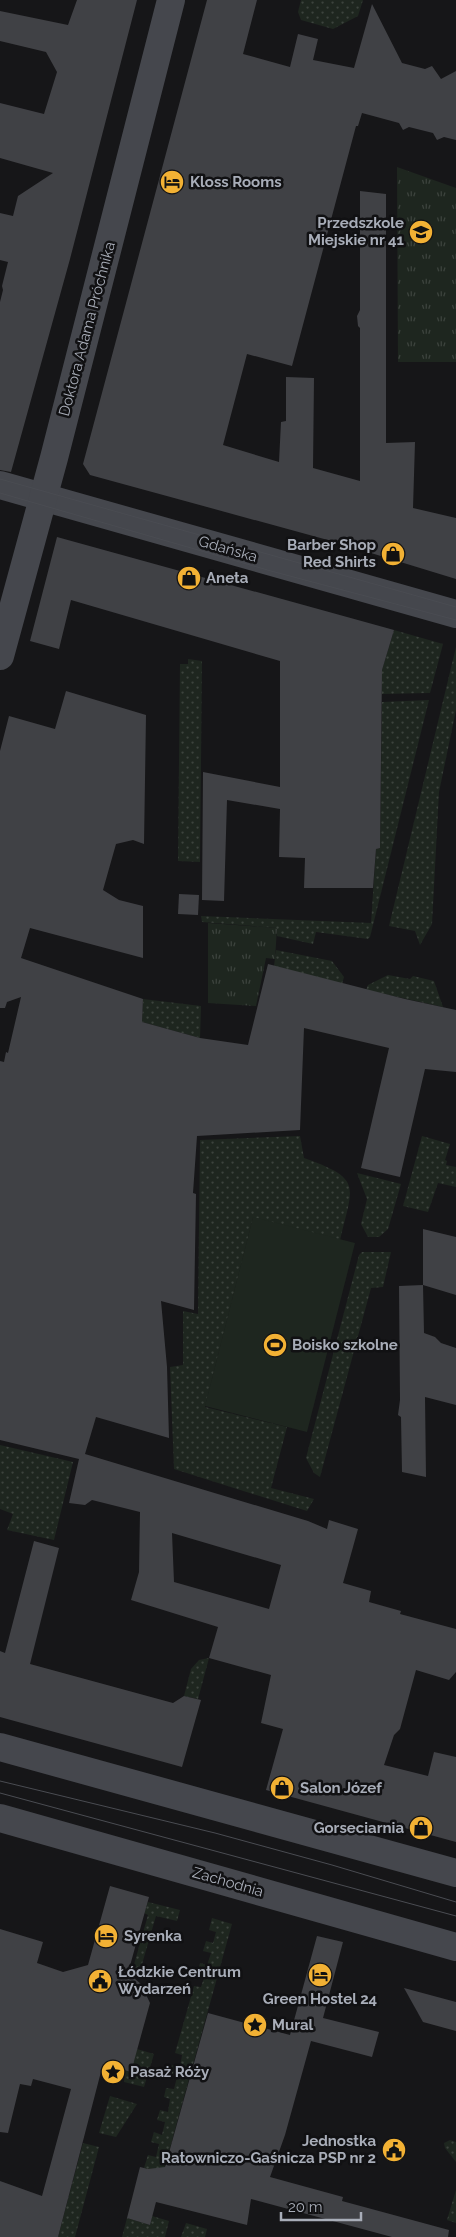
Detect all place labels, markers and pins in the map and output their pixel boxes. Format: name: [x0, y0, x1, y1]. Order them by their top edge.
hotel icon: Kloss Rooms: [159, 169, 185, 195]
place label: Kloss Rooms: [190, 173, 282, 191]
place label: Przedszkole Miejskie nr 41: [308, 214, 405, 249]
school or university icon: Przedszkole Miejskie nr 41: [408, 219, 434, 245]
place label: Barber Shop Red Shirts: [287, 536, 376, 571]
shop icon: Barber Shop Red Shirts: [380, 541, 406, 567]
shop icon: Aneta: [176, 565, 202, 591]
place label: Aneta: [206, 569, 249, 587]
sports icon: Boisko szkolne: [262, 1332, 288, 1358]
place label: Boisko szkolne: [292, 1336, 398, 1354]
shop icon: Salon Józef: [269, 1775, 295, 1801]
place label: Salon Józef: [300, 1779, 382, 1797]
shop icon: Gorseciarnia: [408, 1815, 434, 1841]
place label: Gorseciarnia: [314, 1819, 404, 1837]
hotel icon: Syrenka: [93, 1923, 119, 1949]
place label: Syrenka: [124, 1927, 182, 1945]
hotel icon: Green Hostel 24: [307, 1962, 333, 1988]
place label: Łódzkie Centrum Wydarzeń: [117, 1963, 241, 1998]
public building icon: Łódzkie Centrum Wydarzeń: [87, 1968, 113, 1994]
place label: Green Hostel 24: [263, 1990, 378, 2008]
place icon: Mural: [242, 2012, 268, 2038]
place label: Mural: [272, 2016, 314, 2034]
place icon: Pasaż Róży: [100, 2059, 126, 2085]
place label: Pasaż Róży: [130, 2063, 210, 2081]
place label: Jednostka Ratowniczo-Gaśnicza PSP nr 2: [161, 2132, 376, 2167]
public building icon: Jednostka Ratowniczo-Gaśnicza PSP nr 2: [381, 2137, 407, 2163]

